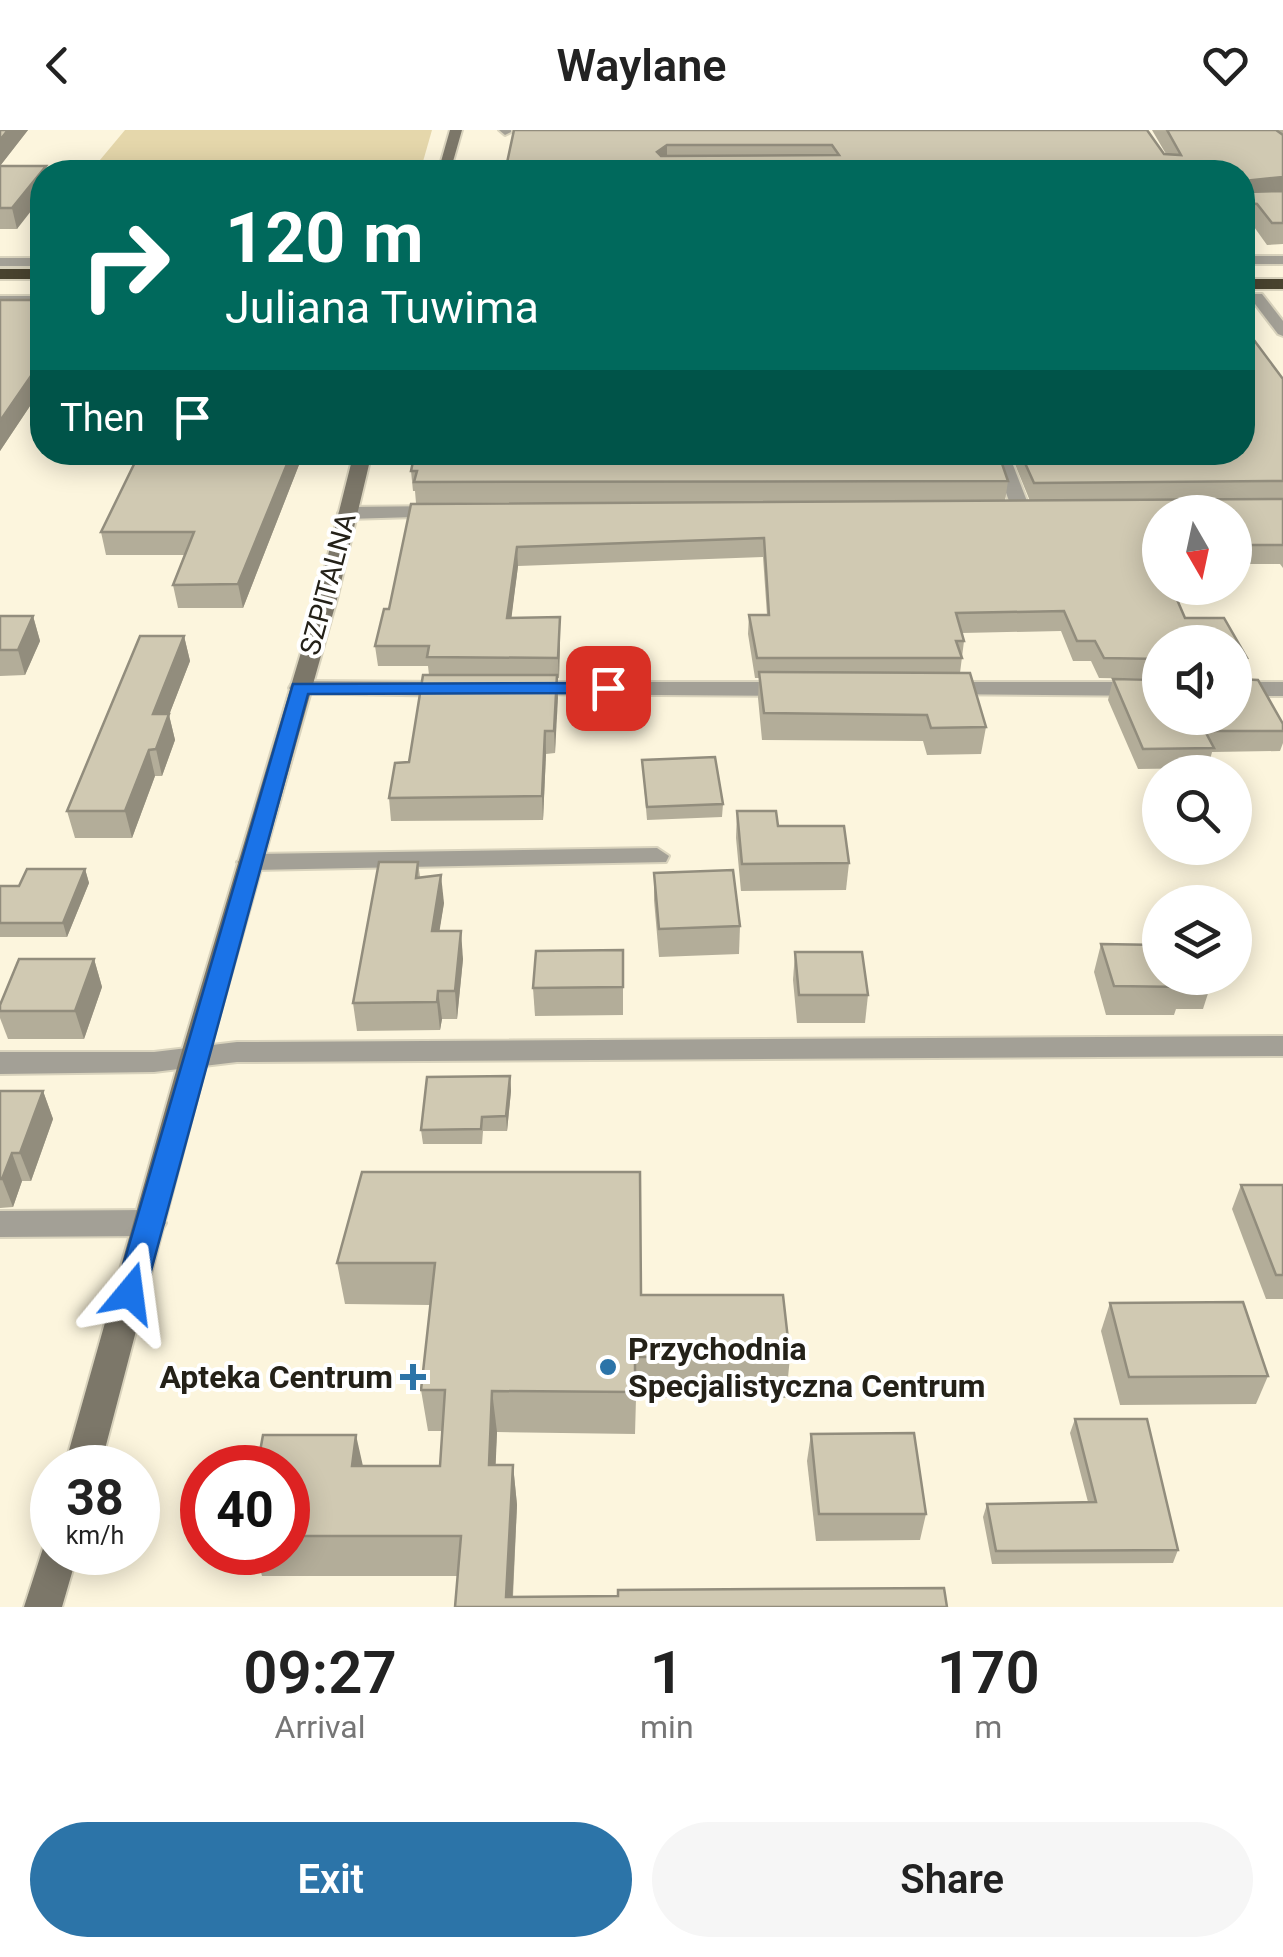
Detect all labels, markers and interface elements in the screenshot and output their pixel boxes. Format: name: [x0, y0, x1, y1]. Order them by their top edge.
icon: back: [30, 38, 85, 93]
icon: heart: [1198, 38, 1253, 93]
text: Waylane: [556, 39, 727, 92]
text: 120 m: [225, 197, 424, 279]
icon: right: [60, 200, 190, 330]
text: Juliana Tuwima: [225, 281, 539, 334]
icon: arrive: [165, 390, 220, 445]
text: Then: [60, 396, 145, 440]
north arrow: [1142, 495, 1252, 605]
map controls: [1142, 495, 1252, 995]
street label: SZPITALNA: [293, 509, 363, 659]
button: sound: [1142, 625, 1252, 735]
pin: [566, 646, 651, 731]
icon: arrive: [581, 661, 636, 716]
button: search: [1142, 755, 1252, 865]
button: layers: [1142, 885, 1252, 995]
position arrow: [78, 1241, 182, 1345]
place label: Przychodnia Specjalistyczna Centrum: [628, 1330, 986, 1405]
marker: Przychodnia Specjalistyczna Centrum: [597, 1356, 619, 1378]
place label: Apteka Centrum: [159, 1358, 393, 1396]
marker: Apteka Centrum: [402, 1366, 424, 1388]
speed limit sign: 40: [180, 1445, 310, 1575]
text: 38: [66, 1469, 124, 1527]
text: km/h: [66, 1521, 124, 1550]
text: 09:27: [243, 1637, 397, 1708]
text: 1: [650, 1637, 684, 1708]
text: 170: [937, 1637, 1040, 1708]
text: Arrival: [275, 1708, 365, 1746]
text: min: [640, 1708, 694, 1746]
text: m: [974, 1708, 1002, 1746]
button: Exit: [30, 1822, 632, 1937]
button: Share: [652, 1822, 1253, 1937]

